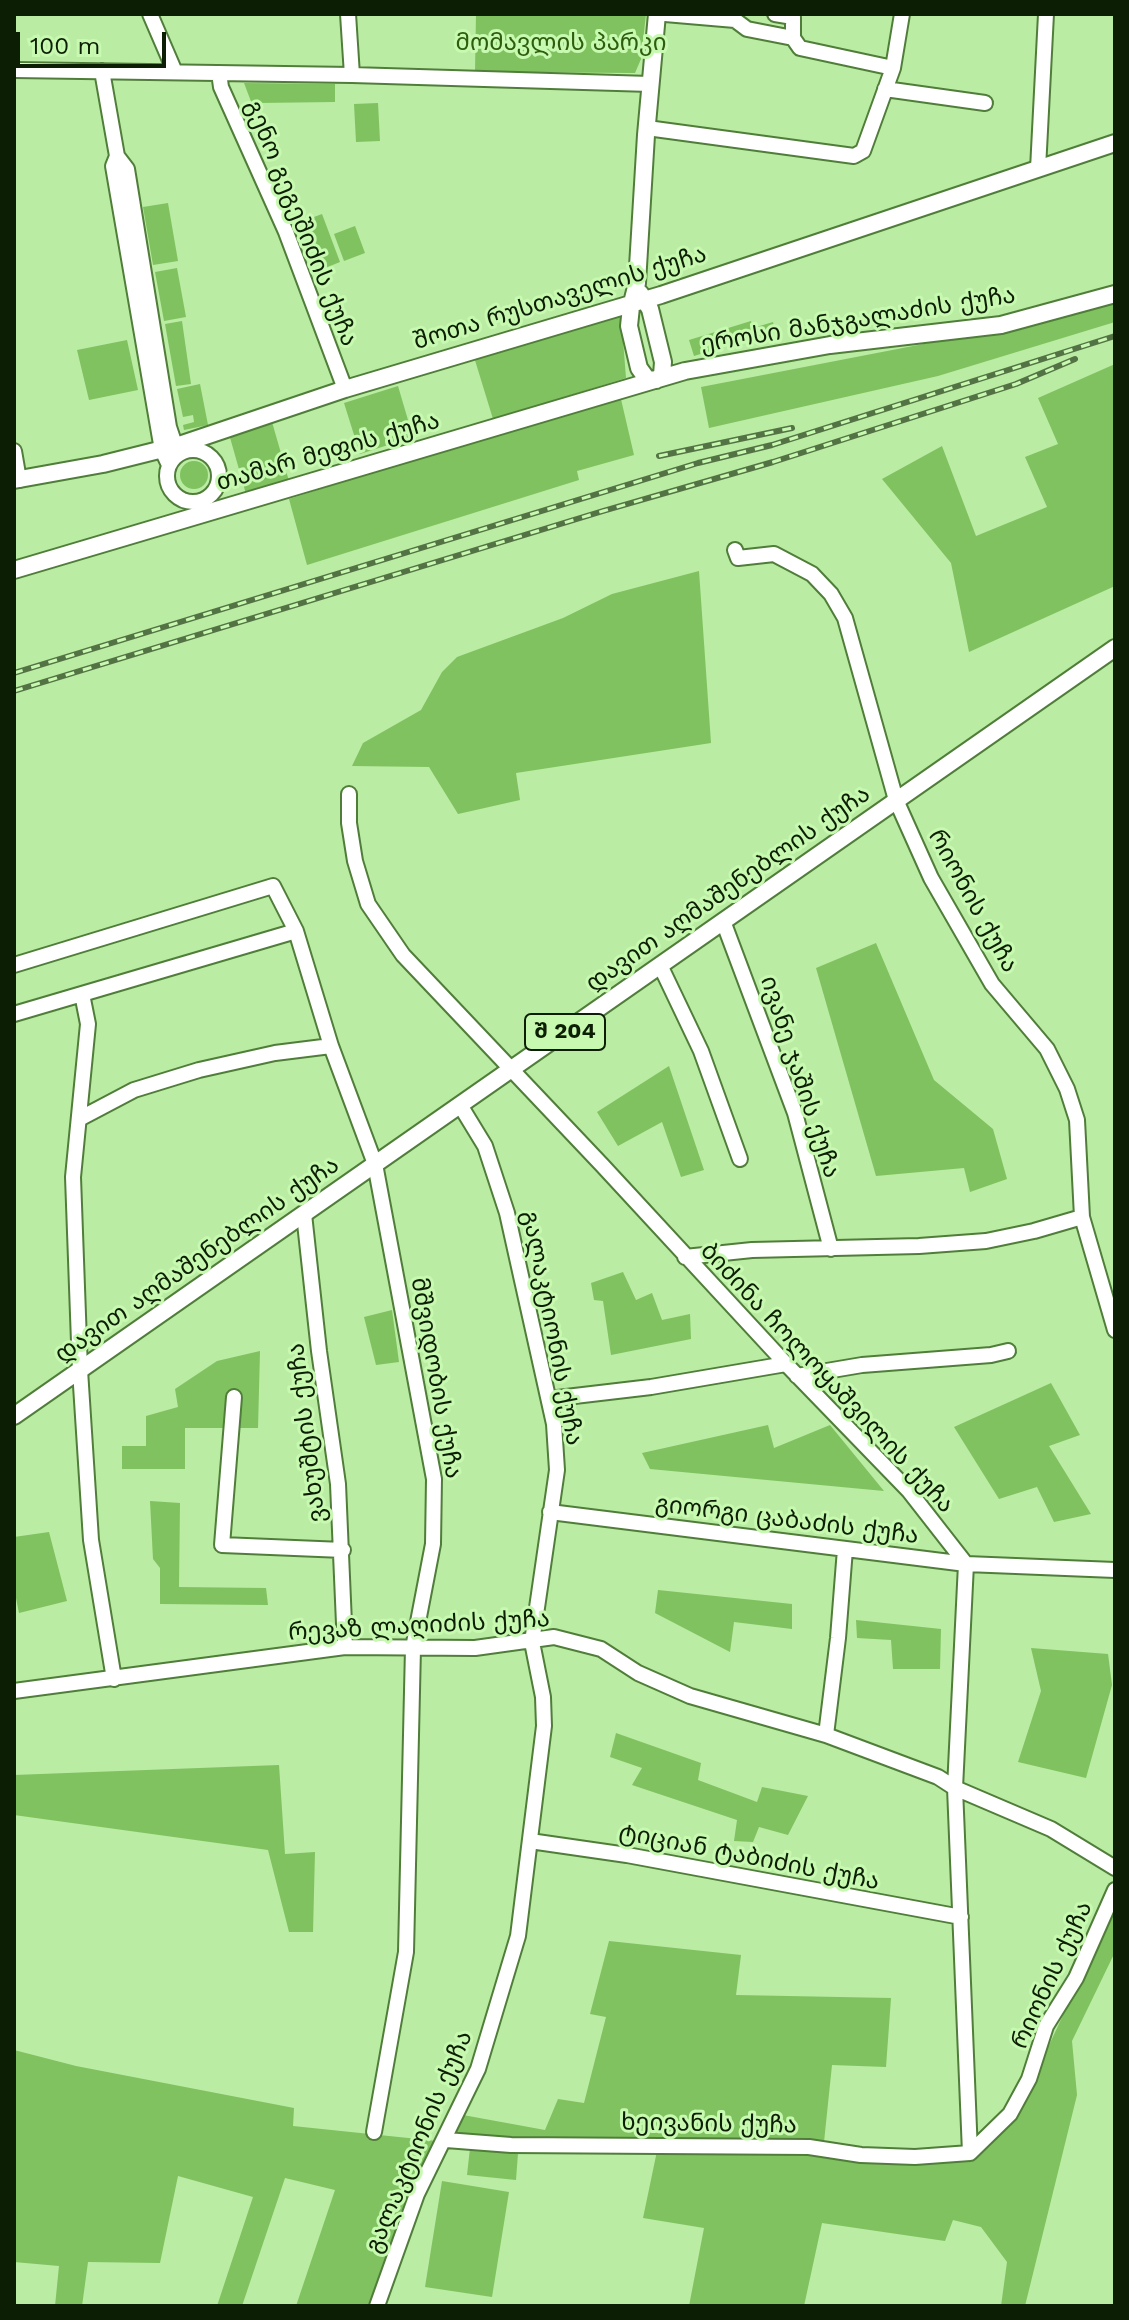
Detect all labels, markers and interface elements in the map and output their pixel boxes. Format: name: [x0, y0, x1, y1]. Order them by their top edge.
scale bar: [20, 16, 170, 66]
park label: მომავლის პარკი: [456, 29, 666, 57]
text: 100 m: [30, 32, 100, 60]
street label: გენო გეგეშიძის ქუჩა: [238, 96, 364, 350]
street label: შოთა რუსთაველის ქუჩა: [410, 240, 710, 356]
street label: ეროსი მანჯგალაძის ქუჩა: [699, 281, 1017, 359]
street label: თამარ მეფის ქუჩა: [213, 406, 443, 498]
street label: დავით აღმაშენებლის ქუჩა: [580, 780, 876, 998]
street label: რიონის ქუჩა: [922, 824, 1024, 978]
street label: ივანე ჯაშის ქუჩა: [754, 972, 846, 1182]
road number: შ 204: [525, 1014, 605, 1050]
street label: დავით აღმაშენებლის ქუჩა: [49, 1151, 345, 1369]
street label: გალაკტიონის ქუჩა: [515, 1208, 589, 1448]
street label: ბიძინა ჩოლოყაშვილის ქუჩა: [694, 1237, 960, 1519]
street label: მშვიდობის ქუჩა: [404, 1275, 468, 1481]
street label: ვახუშტის ქუჩა: [282, 1342, 332, 1524]
street label: გიორგი ცაბაძის ქუჩა: [654, 1490, 920, 1550]
street label: რევაზ ლაღიძის ქუჩა: [288, 1605, 550, 1647]
street label: ტიციან ტაბიძის ქუჩა: [616, 1818, 882, 1896]
street label: რიონის ქუჩა: [1005, 1897, 1099, 2053]
street label: გალაკტიონის ქუჩა: [359, 2027, 479, 2257]
street label: ხეივანის ქუჩა: [621, 2108, 797, 2140]

